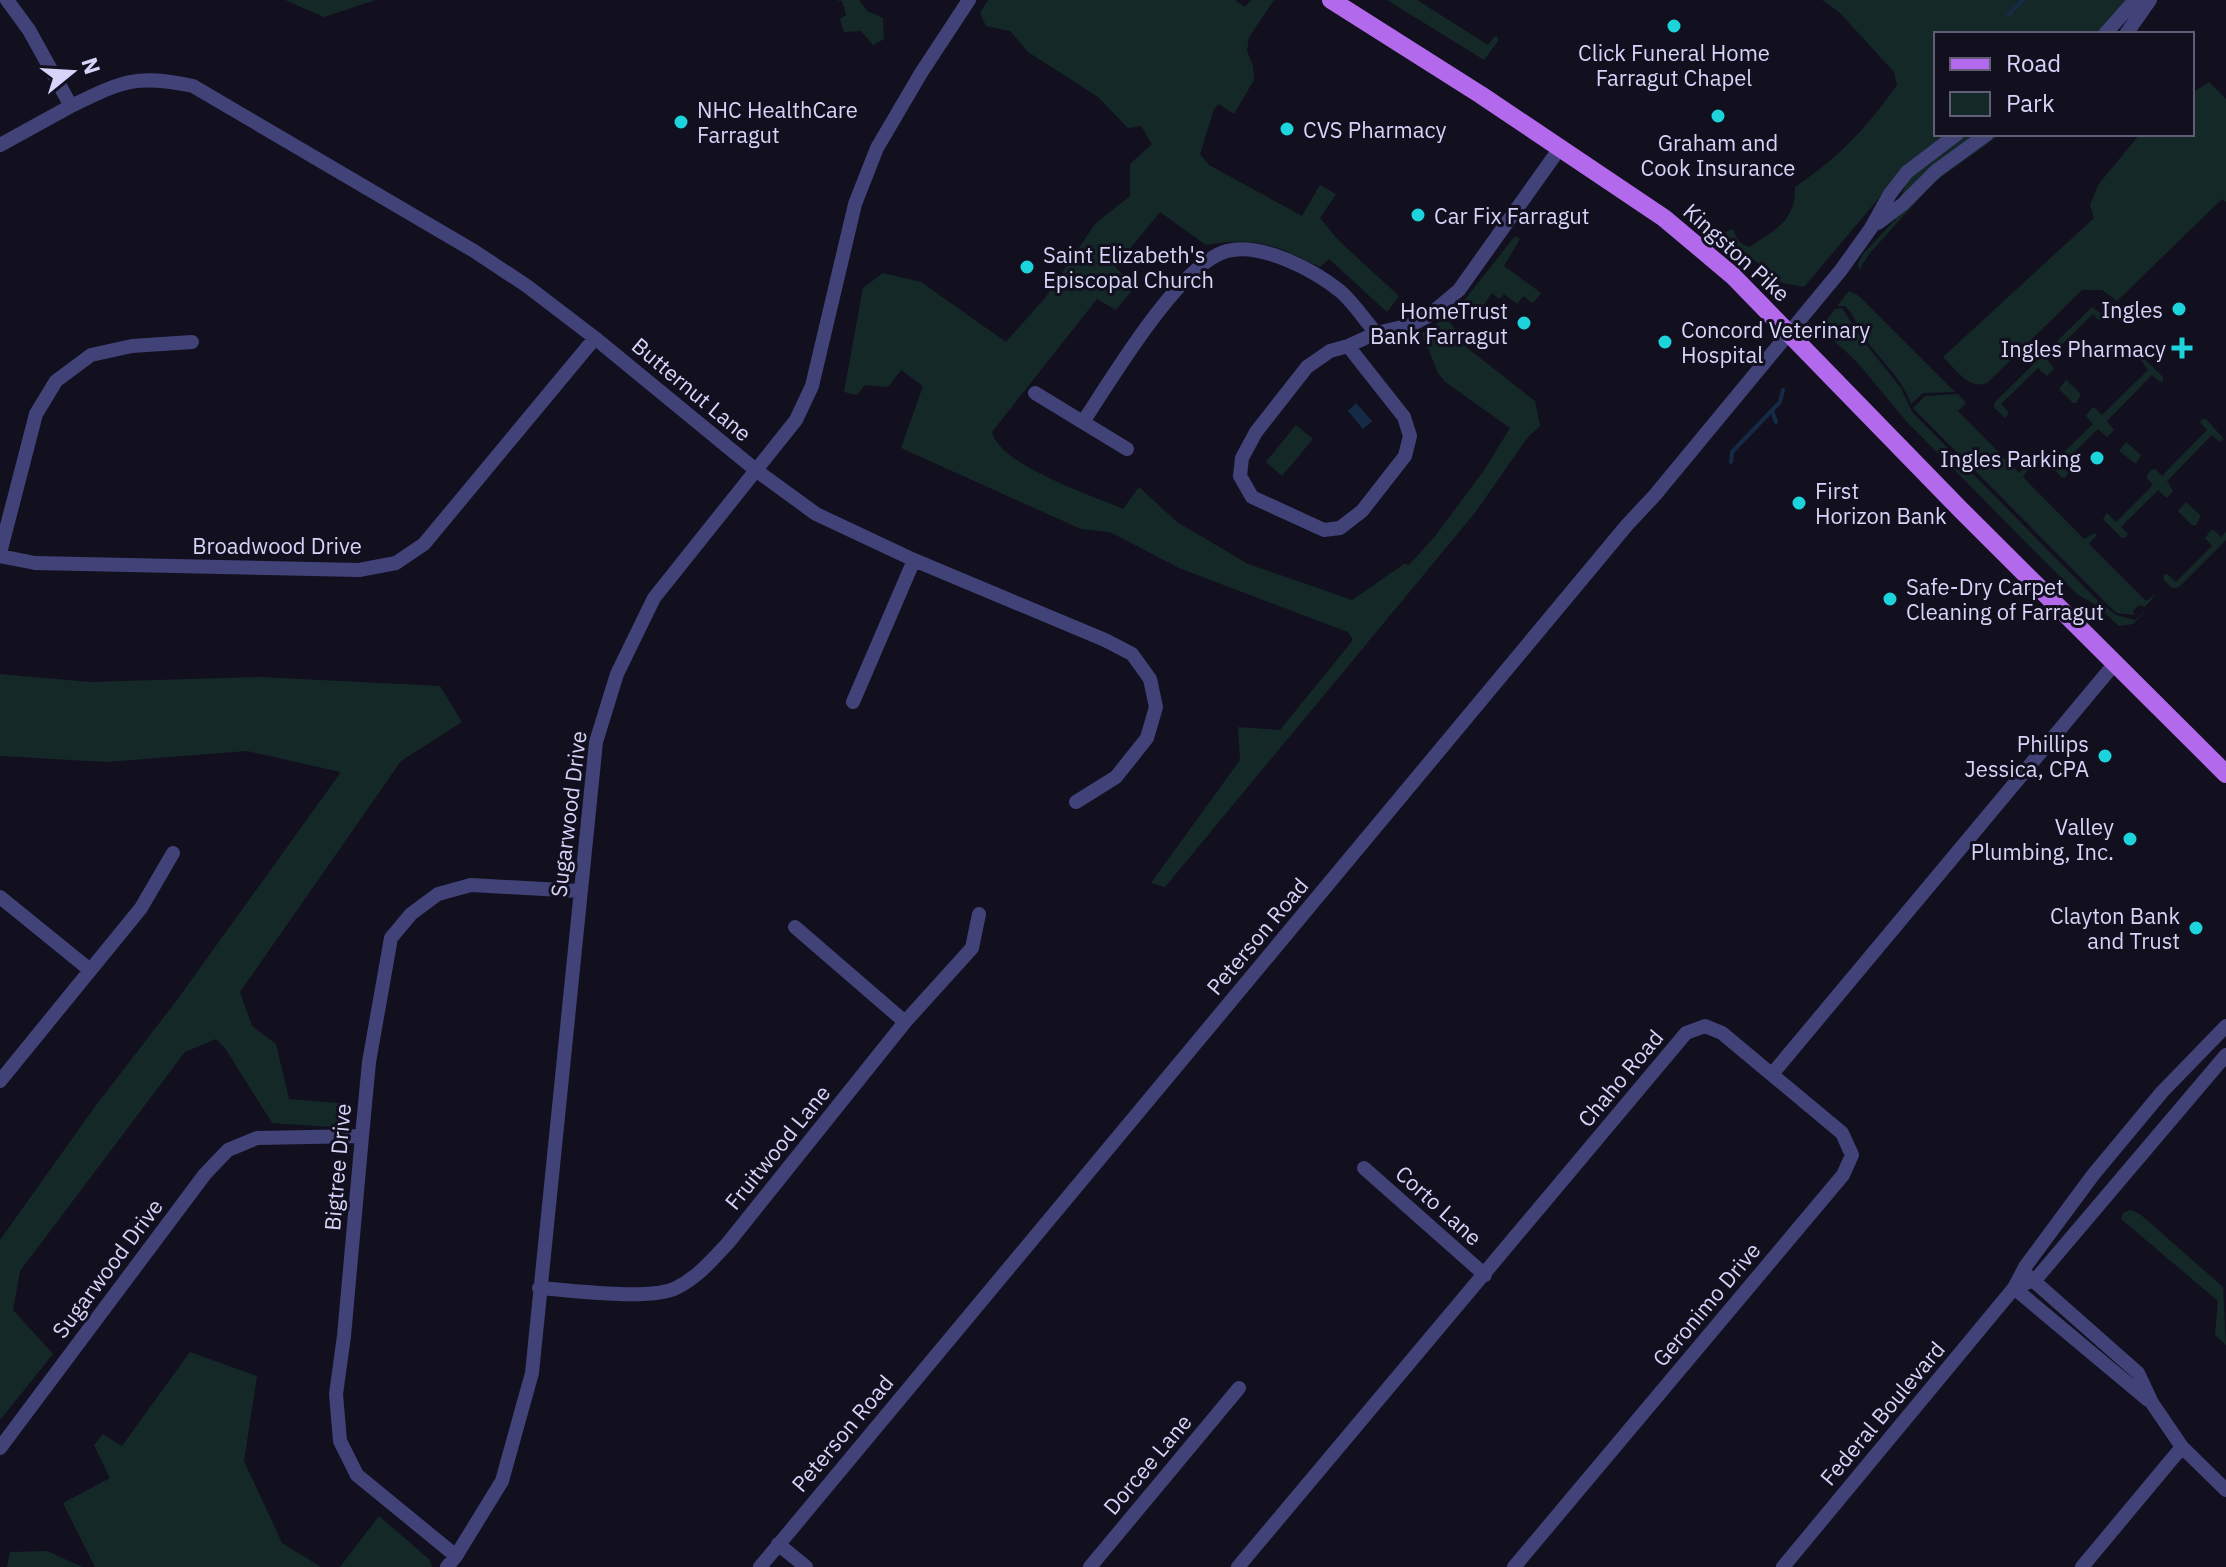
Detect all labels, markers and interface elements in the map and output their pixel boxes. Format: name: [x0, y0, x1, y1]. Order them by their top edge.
marker: Click Funeral Home Farragut Chapel: [1665, 17, 1683, 35]
north arrow: [32, 32, 112, 112]
legend: [1934, 32, 2194, 136]
place label: Click Funeral Home Farragut Chapel: [1578, 38, 1770, 92]
text: Road: [2006, 47, 2061, 79]
text: N: [75, 54, 108, 78]
text: Park: [2006, 87, 2055, 119]
place label: NHC HealthCare Farragut: [697, 95, 858, 149]
marker: Graham and Cook Insurance: [1709, 107, 1727, 125]
marker: NHC HealthCare Farragut: [672, 113, 690, 131]
place label: CVS Pharmacy: [1303, 115, 1446, 144]
marker: CVS Pharmacy: [1278, 120, 1296, 138]
place label: Graham and Cook Insurance: [1641, 128, 1795, 182]
street label: Kingston Pike: [1678, 196, 1796, 308]
place label: Car Fix Farragut: [1434, 201, 1590, 230]
marker: Car Fix Farragut: [1409, 206, 1427, 224]
place label: Saint Elizabeth's Episcopal Church: [1043, 240, 1214, 294]
marker: Saint Elizabeth's Episcopal Church: [1018, 258, 1036, 276]
place label: Ingles: [2101, 295, 2163, 324]
place label: HomeTrust Bank Farragut: [1370, 296, 1508, 350]
marker: Ingles: [2170, 300, 2188, 318]
marker: HomeTrust Bank Farragut: [1515, 314, 1533, 332]
place label: Concord Veterinary Hospital: [1681, 315, 1870, 369]
street label: Butternut Lane: [626, 331, 758, 447]
marker: Concord Veterinary Hospital: [1656, 333, 1674, 351]
place label: Ingles Pharmacy: [2000, 334, 2166, 363]
marker: Ingles Pharmacy: [2173, 339, 2191, 357]
place label: Ingles Parking: [1940, 444, 2081, 473]
marker: Ingles Parking: [2088, 449, 2106, 467]
place label: First Horizon Bank: [1815, 476, 1947, 530]
marker: First Horizon Bank: [1790, 494, 1808, 512]
street label: Broadwood Drive: [192, 531, 362, 560]
place label: Safe-Dry Carpet Cleaning of Farragut: [1906, 572, 2104, 626]
marker: Safe-Dry Carpet Cleaning of Farragut: [1881, 590, 1899, 608]
street label: Sugarwood Drive: [543, 729, 593, 899]
place label: Phillips Jessica, CPA: [1965, 729, 2089, 783]
marker: Phillips Jessica, CPA: [2096, 747, 2114, 765]
place label: Valley Plumbing, Inc.: [1971, 812, 2114, 866]
marker: Valley Plumbing, Inc.: [2121, 830, 2139, 848]
street label: Peterson Road: [1200, 872, 1314, 1000]
place label: Clayton Bank and Trust: [2050, 901, 2180, 955]
marker: Clayton Bank and Trust: [2187, 919, 2205, 937]
street label: Chaho Road: [1571, 1023, 1669, 1133]
street label: Fruitwood Lane: [718, 1079, 836, 1215]
street label: Bigtree Drive: [317, 1102, 357, 1232]
street label: Corto Lane: [1390, 1159, 1488, 1251]
street label: Sugarwood Drive: [45, 1193, 169, 1343]
street label: Geronimo Drive: [1646, 1236, 1766, 1372]
street label: Federal Boulevard: [1813, 1335, 1951, 1491]
street label: Peterson Road: [785, 1369, 899, 1497]
street label: Dorcee Lane: [1096, 1408, 1198, 1520]

